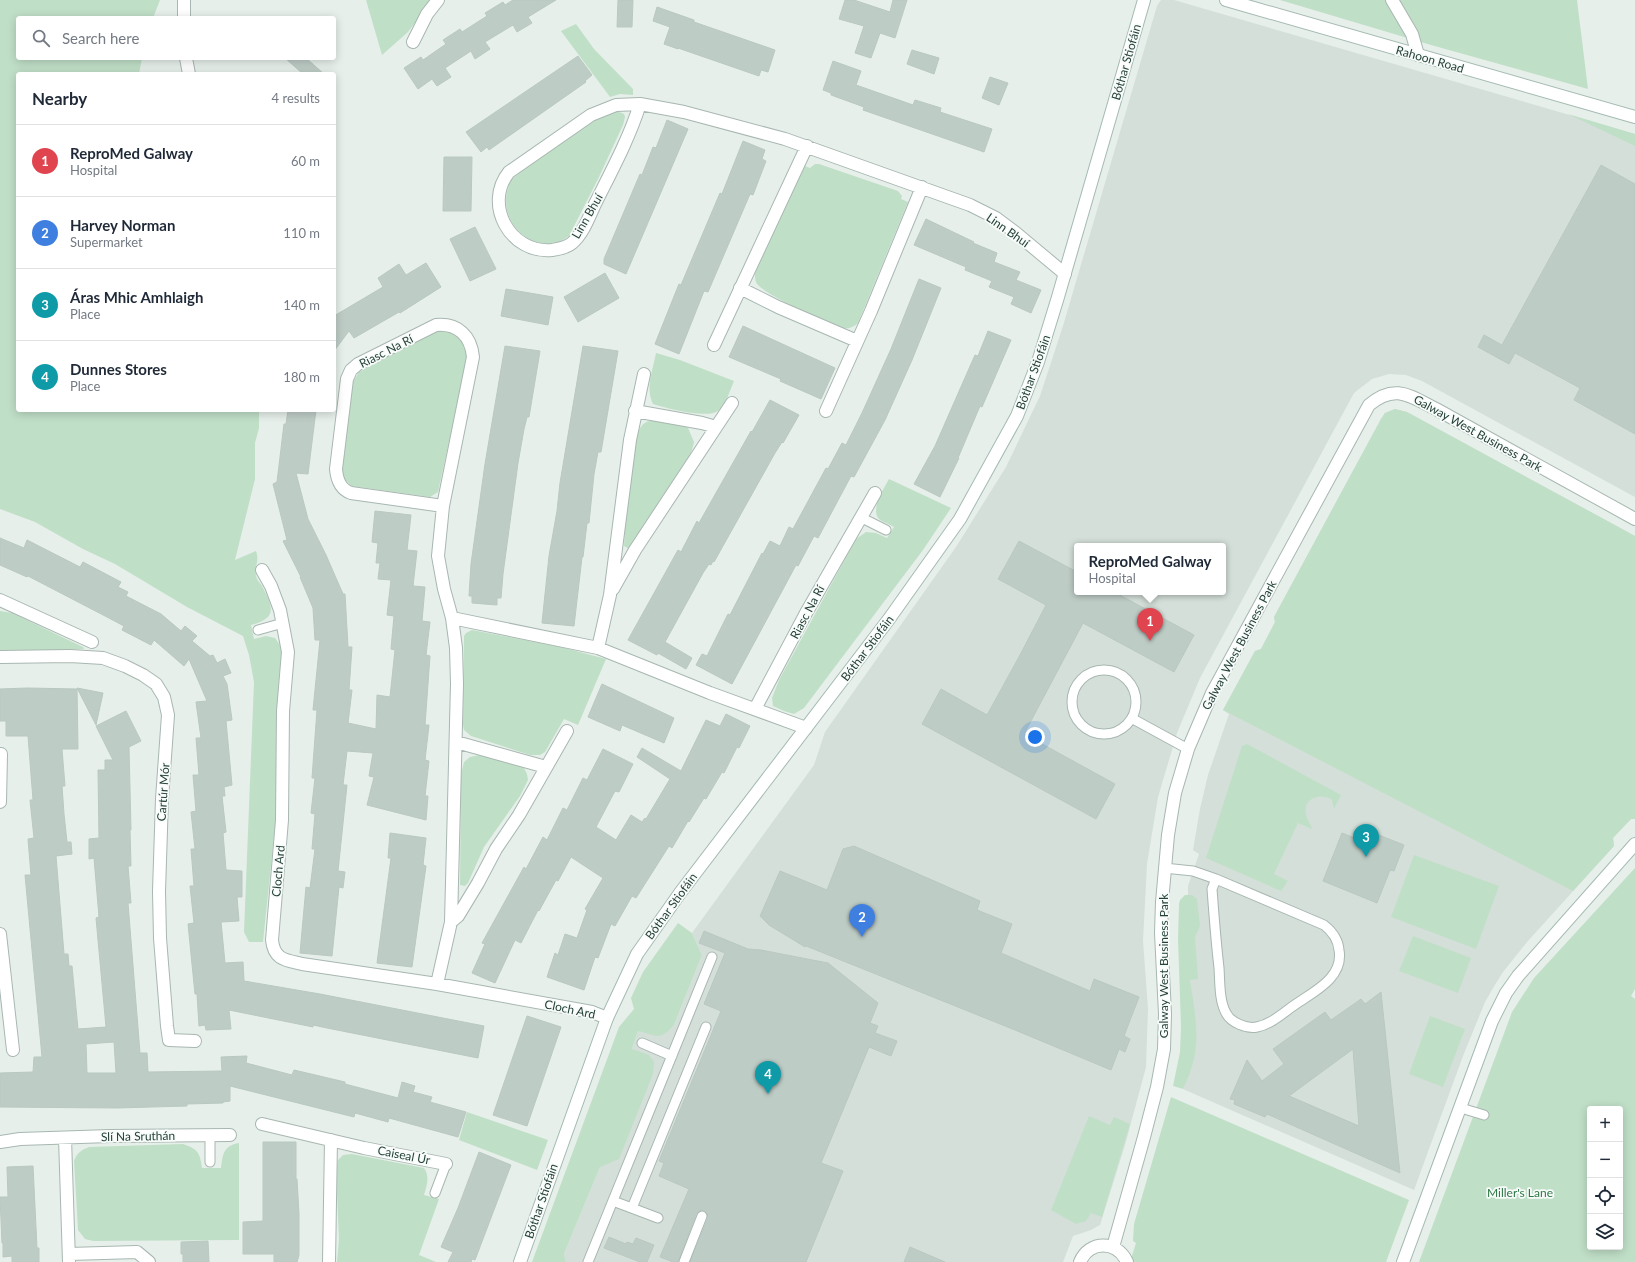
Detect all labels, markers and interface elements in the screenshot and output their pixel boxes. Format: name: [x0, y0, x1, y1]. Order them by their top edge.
search box: [16, 16, 336, 60]
street label: Bóthar Stiofáin: [1108, 22, 1144, 102]
icon: search: [30, 27, 52, 49]
text: Search here: [62, 29, 139, 47]
street label: Rahoon Road: [1394, 42, 1466, 76]
text: Nearby: [32, 88, 87, 109]
text: 4 results: [272, 90, 320, 106]
text: ReproMed Galway: [70, 144, 193, 162]
text: 1: [41, 153, 49, 169]
text: 60 m: [291, 153, 320, 169]
text: Hospital: [70, 162, 117, 178]
street label: Linn Bhuí: [568, 190, 606, 241]
street label: Linn Bhuí: [983, 210, 1033, 251]
text: Harvey Norman: [70, 216, 175, 234]
text: 2: [41, 225, 49, 241]
text: 110 m: [283, 225, 320, 241]
text: Supermarket: [70, 234, 143, 250]
text: Áras Mhic Amhlaigh: [70, 288, 203, 306]
text: 3: [41, 297, 49, 313]
text: 140 m: [283, 297, 320, 313]
text: Place: [70, 306, 100, 322]
street label: Riasc Na Rí: [356, 331, 417, 371]
street label: Bóthar Stiofáin: [1013, 333, 1053, 411]
text: Dunnes Stores: [70, 360, 167, 378]
text: 4: [41, 369, 49, 385]
text: 180 m: [283, 369, 320, 385]
text: Place: [70, 378, 100, 394]
street label: Galway West Business Park: [1411, 391, 1546, 475]
popup: [1074, 543, 1226, 595]
text: ReproMed Galway: [1089, 552, 1212, 570]
text: Hospital: [1089, 570, 1136, 586]
street label: Galway West Business Park: [1198, 577, 1280, 712]
street label: Riasc Na Rí: [787, 582, 828, 641]
pin: 1: [1137, 608, 1163, 641]
street label: Bóthar Stiofáin: [837, 612, 897, 684]
your location: [1025, 727, 1045, 747]
street label: Cartúr Mór: [153, 762, 173, 822]
pin: 3: [1353, 824, 1379, 857]
street label: Cloch Ard: [268, 845, 288, 897]
street label: Bóthar Stiofáin: [642, 870, 700, 942]
street label: Galway West Business Park: [1156, 893, 1171, 1038]
pin: 2: [849, 904, 875, 937]
street label: Cloch Ard: [543, 996, 597, 1022]
pin: 4: [755, 1061, 781, 1094]
map controls: [1587, 1106, 1623, 1250]
button: +: [1587, 1106, 1623, 1142]
street label: Slí Na Sruthán: [101, 1128, 175, 1144]
button: −: [1587, 1142, 1623, 1178]
street label: Caiseal Úr: [376, 1143, 432, 1168]
street label: Bóthar Stiofáin: [521, 1161, 561, 1241]
button: locate: [1587, 1178, 1623, 1214]
park label: Miller's Lane: [1487, 1185, 1553, 1200]
button: layers: [1587, 1214, 1623, 1250]

